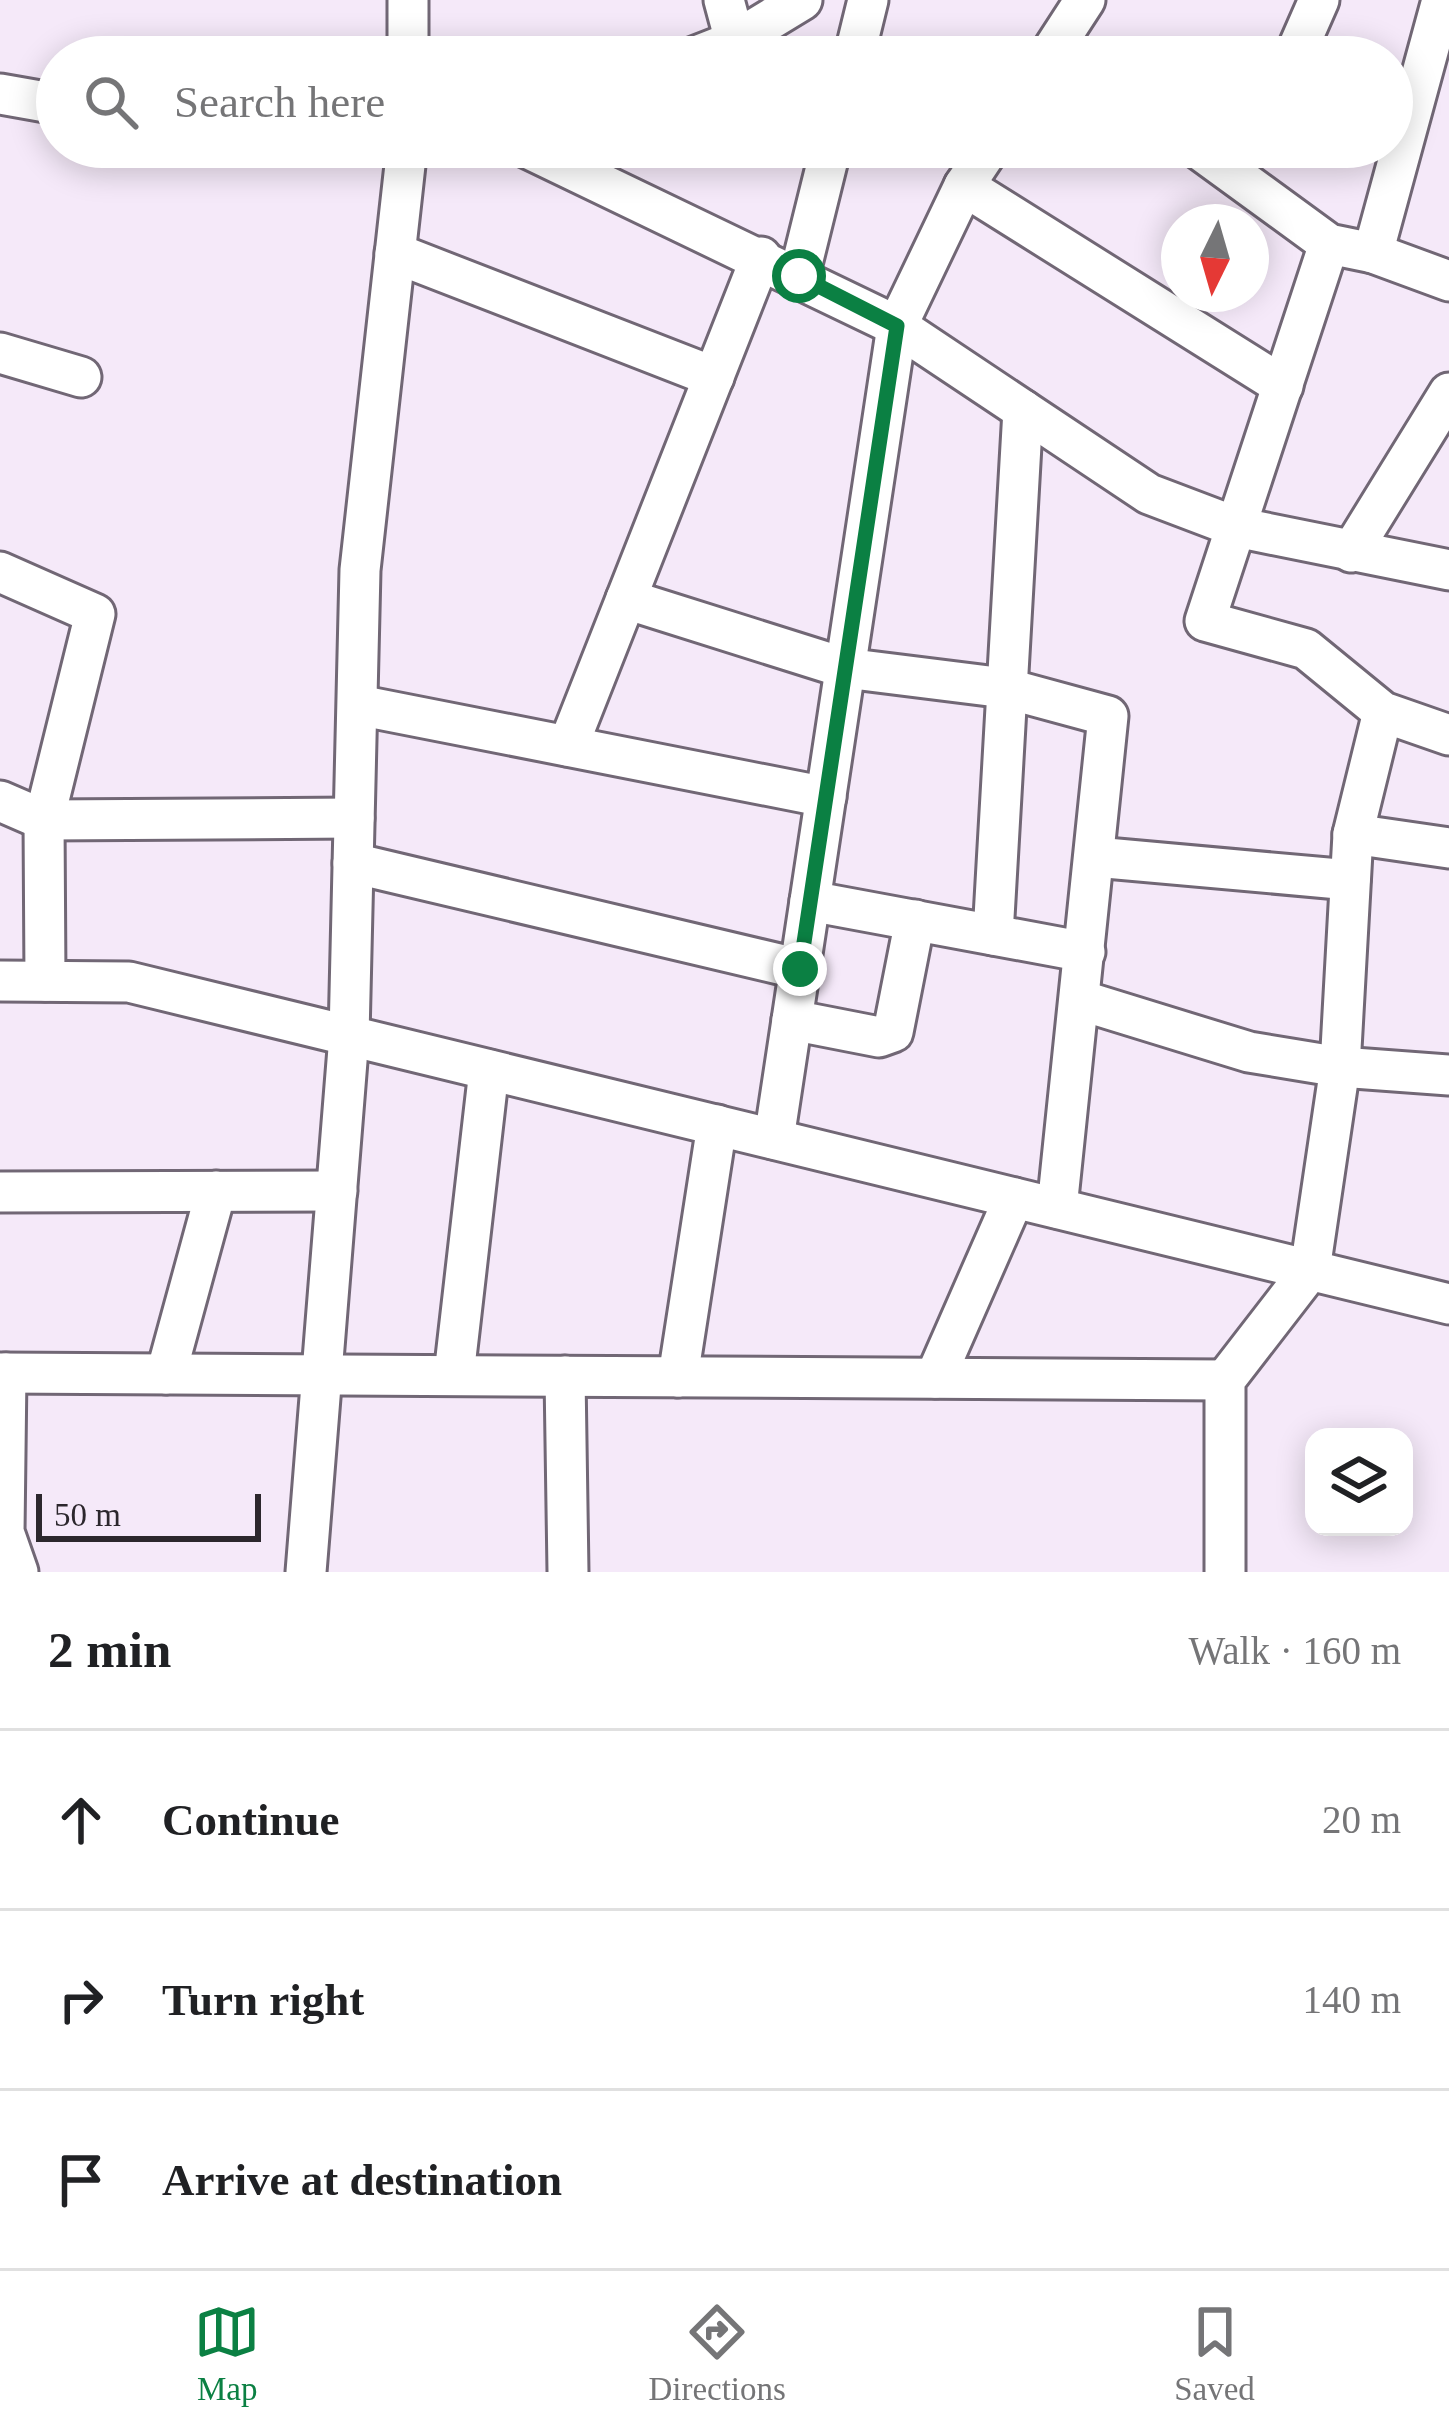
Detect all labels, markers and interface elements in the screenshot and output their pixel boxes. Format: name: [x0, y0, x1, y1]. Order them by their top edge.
search box: [36, 36, 1413, 168]
icon: search: [78, 69, 144, 135]
text: Search here: [174, 77, 385, 127]
north arrow: [1161, 204, 1269, 312]
route start: [772, 249, 826, 303]
route end: [773, 942, 827, 996]
map controls: [1305, 1428, 1413, 1536]
button: layers: [1305, 1428, 1413, 1536]
scale bar: [36, 1488, 261, 1541]
text: 50 m: [54, 1497, 121, 1533]
text: 2 min: [48, 1622, 171, 1678]
text: Walk · 160 m: [1189, 1629, 1401, 1672]
icon: ahead: [48, 1787, 114, 1853]
text: Continue: [162, 1795, 340, 1845]
text: 20 m: [1322, 1798, 1401, 1841]
icon: right: [48, 1967, 114, 2033]
text: Turn right: [162, 1975, 364, 2025]
text: 140 m: [1302, 1978, 1401, 2021]
icon: arrive: [48, 2147, 114, 2213]
text: Arrive at destination: [162, 2155, 562, 2205]
tab: Map: [194, 2299, 260, 2408]
tab: Directions: [648, 2299, 786, 2408]
tab: Saved: [1174, 2299, 1255, 2408]

